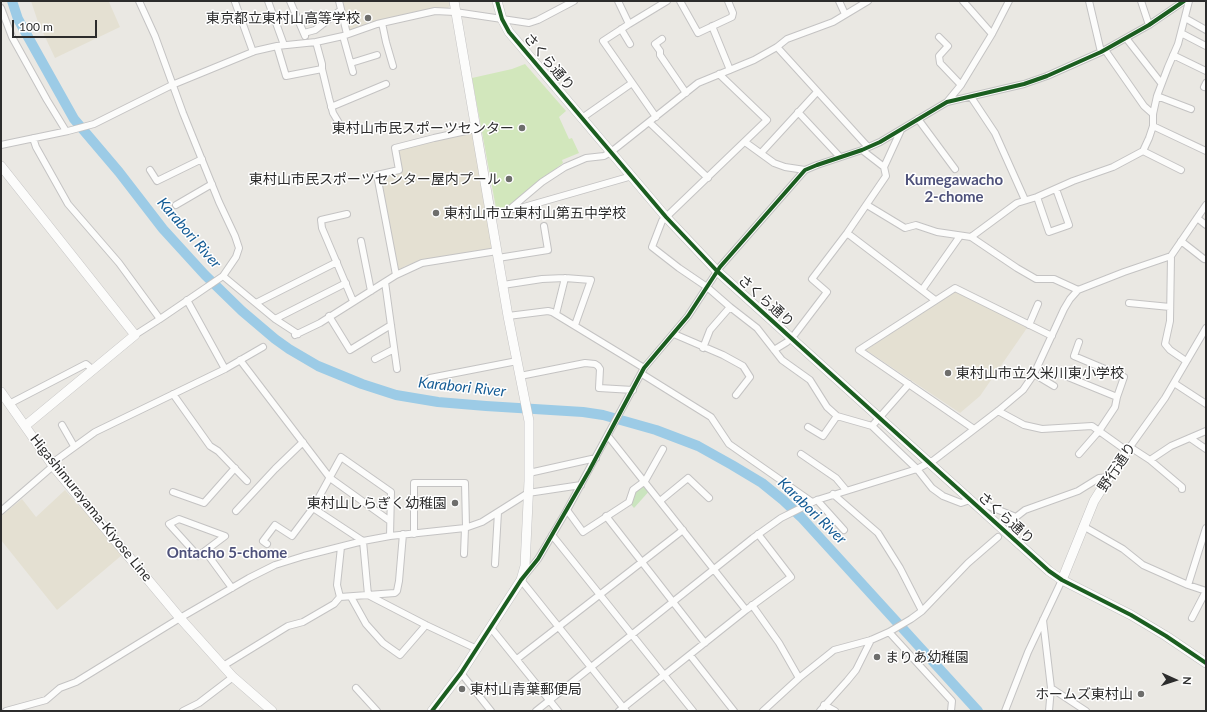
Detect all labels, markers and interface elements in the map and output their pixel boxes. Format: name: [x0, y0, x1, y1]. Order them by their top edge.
place label: 東京都立東村山高等学校: [206, 10, 360, 26]
scale bar: [14, 12, 99, 38]
marker: 東京都立東村山高等学校: [363, 13, 373, 23]
text: 100 m: [19, 19, 53, 34]
street label: さくら通り: [520, 30, 578, 94]
place label: 東村山市民スポーツセンター: [332, 120, 514, 136]
marker: 東村山市民スポーツセンター: [517, 123, 527, 133]
place label: 東村山市民スポーツセンター屋内プール: [249, 171, 501, 187]
district label: Kumegawacho 2-chome: [905, 171, 1003, 206]
marker: 東村山市民スポーツセンター屋内プール: [504, 174, 514, 184]
water label: Karabori River: [153, 194, 225, 272]
place label: 東村山市立東村山第五中学校: [444, 205, 626, 221]
marker: 東村山市立東村山第五中学校: [431, 208, 441, 218]
street label: さくら通り: [734, 271, 798, 331]
place label: 東村山市立久米川東小学校: [956, 365, 1124, 381]
marker: 東村山市立久米川東小学校: [943, 368, 953, 378]
water label: Karabori River: [417, 373, 507, 401]
street label: Higashimurayama-Kiyose Line: [26, 431, 156, 585]
street label: 野行通り: [1094, 439, 1140, 495]
water label: Karabori River: [774, 474, 850, 548]
street label: さくら通り: [974, 488, 1038, 548]
place label: 東村山しらぎく幼稚園: [307, 495, 447, 511]
marker: 東村山しらぎく幼稚園: [450, 498, 460, 508]
district label: Ontacho 5-chome: [167, 544, 287, 562]
place label: まりあ幼稚園: [885, 649, 969, 665]
marker: まりあ幼稚園: [872, 652, 882, 662]
north arrow: [1155, 660, 1195, 700]
text: N: [1181, 676, 1194, 685]
place label: 東村山青葉郵便局: [470, 681, 582, 697]
marker: 東村山青葉郵便局: [457, 684, 467, 694]
place label: ホームズ東村山: [1035, 686, 1133, 702]
marker: ホームズ東村山: [1136, 689, 1146, 699]

